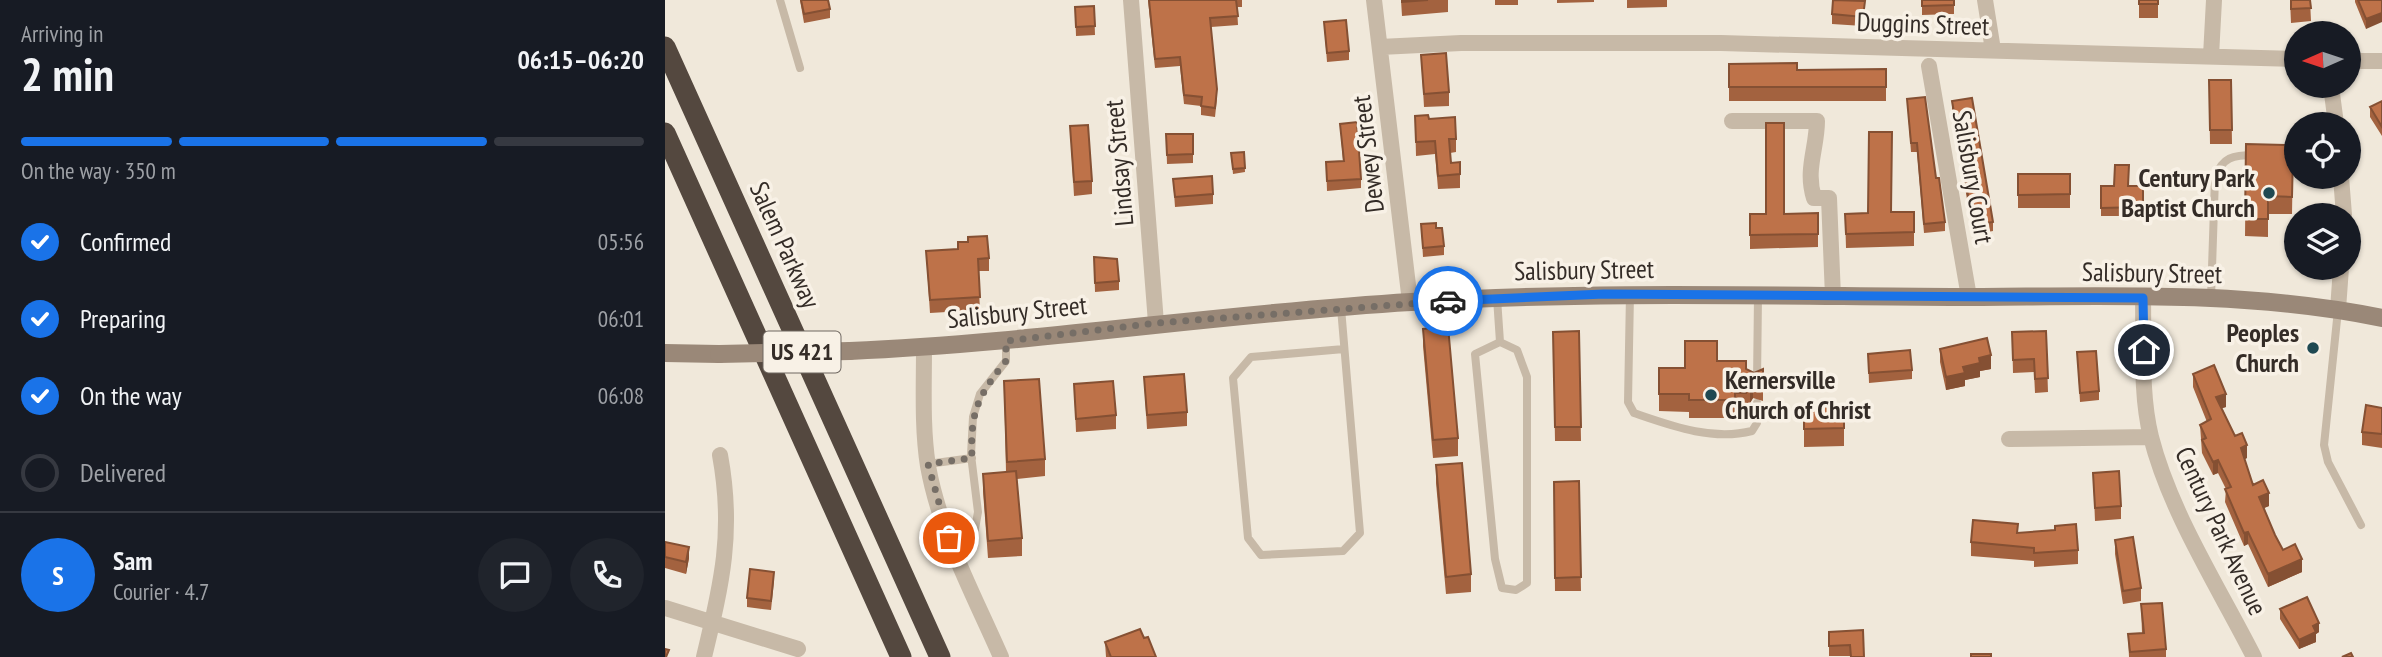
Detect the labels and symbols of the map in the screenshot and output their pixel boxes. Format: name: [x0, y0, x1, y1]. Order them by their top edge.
street label: Duggins Street: [1856, 5, 1990, 42]
north arrow: [2284, 21, 2361, 98]
street label: Dewey Street: [1344, 94, 1391, 215]
street label: Lindsay Street: [1097, 99, 1140, 228]
street label: Salisbury Court: [1946, 108, 2001, 246]
place label: Century Park Baptist Church: [2121, 161, 2255, 224]
street label: Salem Parkway: [743, 176, 828, 313]
marker: Century Park Baptist Church: [2261, 185, 2277, 201]
street label: Salisbury Street: [1514, 252, 1654, 287]
street label: Salisbury Street: [2082, 255, 2222, 290]
courier: [1413, 266, 1483, 336]
street label: Salisbury Street: [946, 288, 1088, 335]
place label: Peoples Church: [2227, 316, 2299, 379]
pin: [2114, 320, 2174, 380]
road number: US 421: [764, 332, 841, 372]
marker: Peoples Church: [2305, 340, 2321, 356]
place label: Kernersville Church of Christ: [1725, 363, 1871, 426]
marker: Kernersville Church of Christ: [1703, 387, 1719, 403]
street label: Century Park Avenue: [2168, 441, 2275, 620]
pin: [919, 508, 979, 568]

